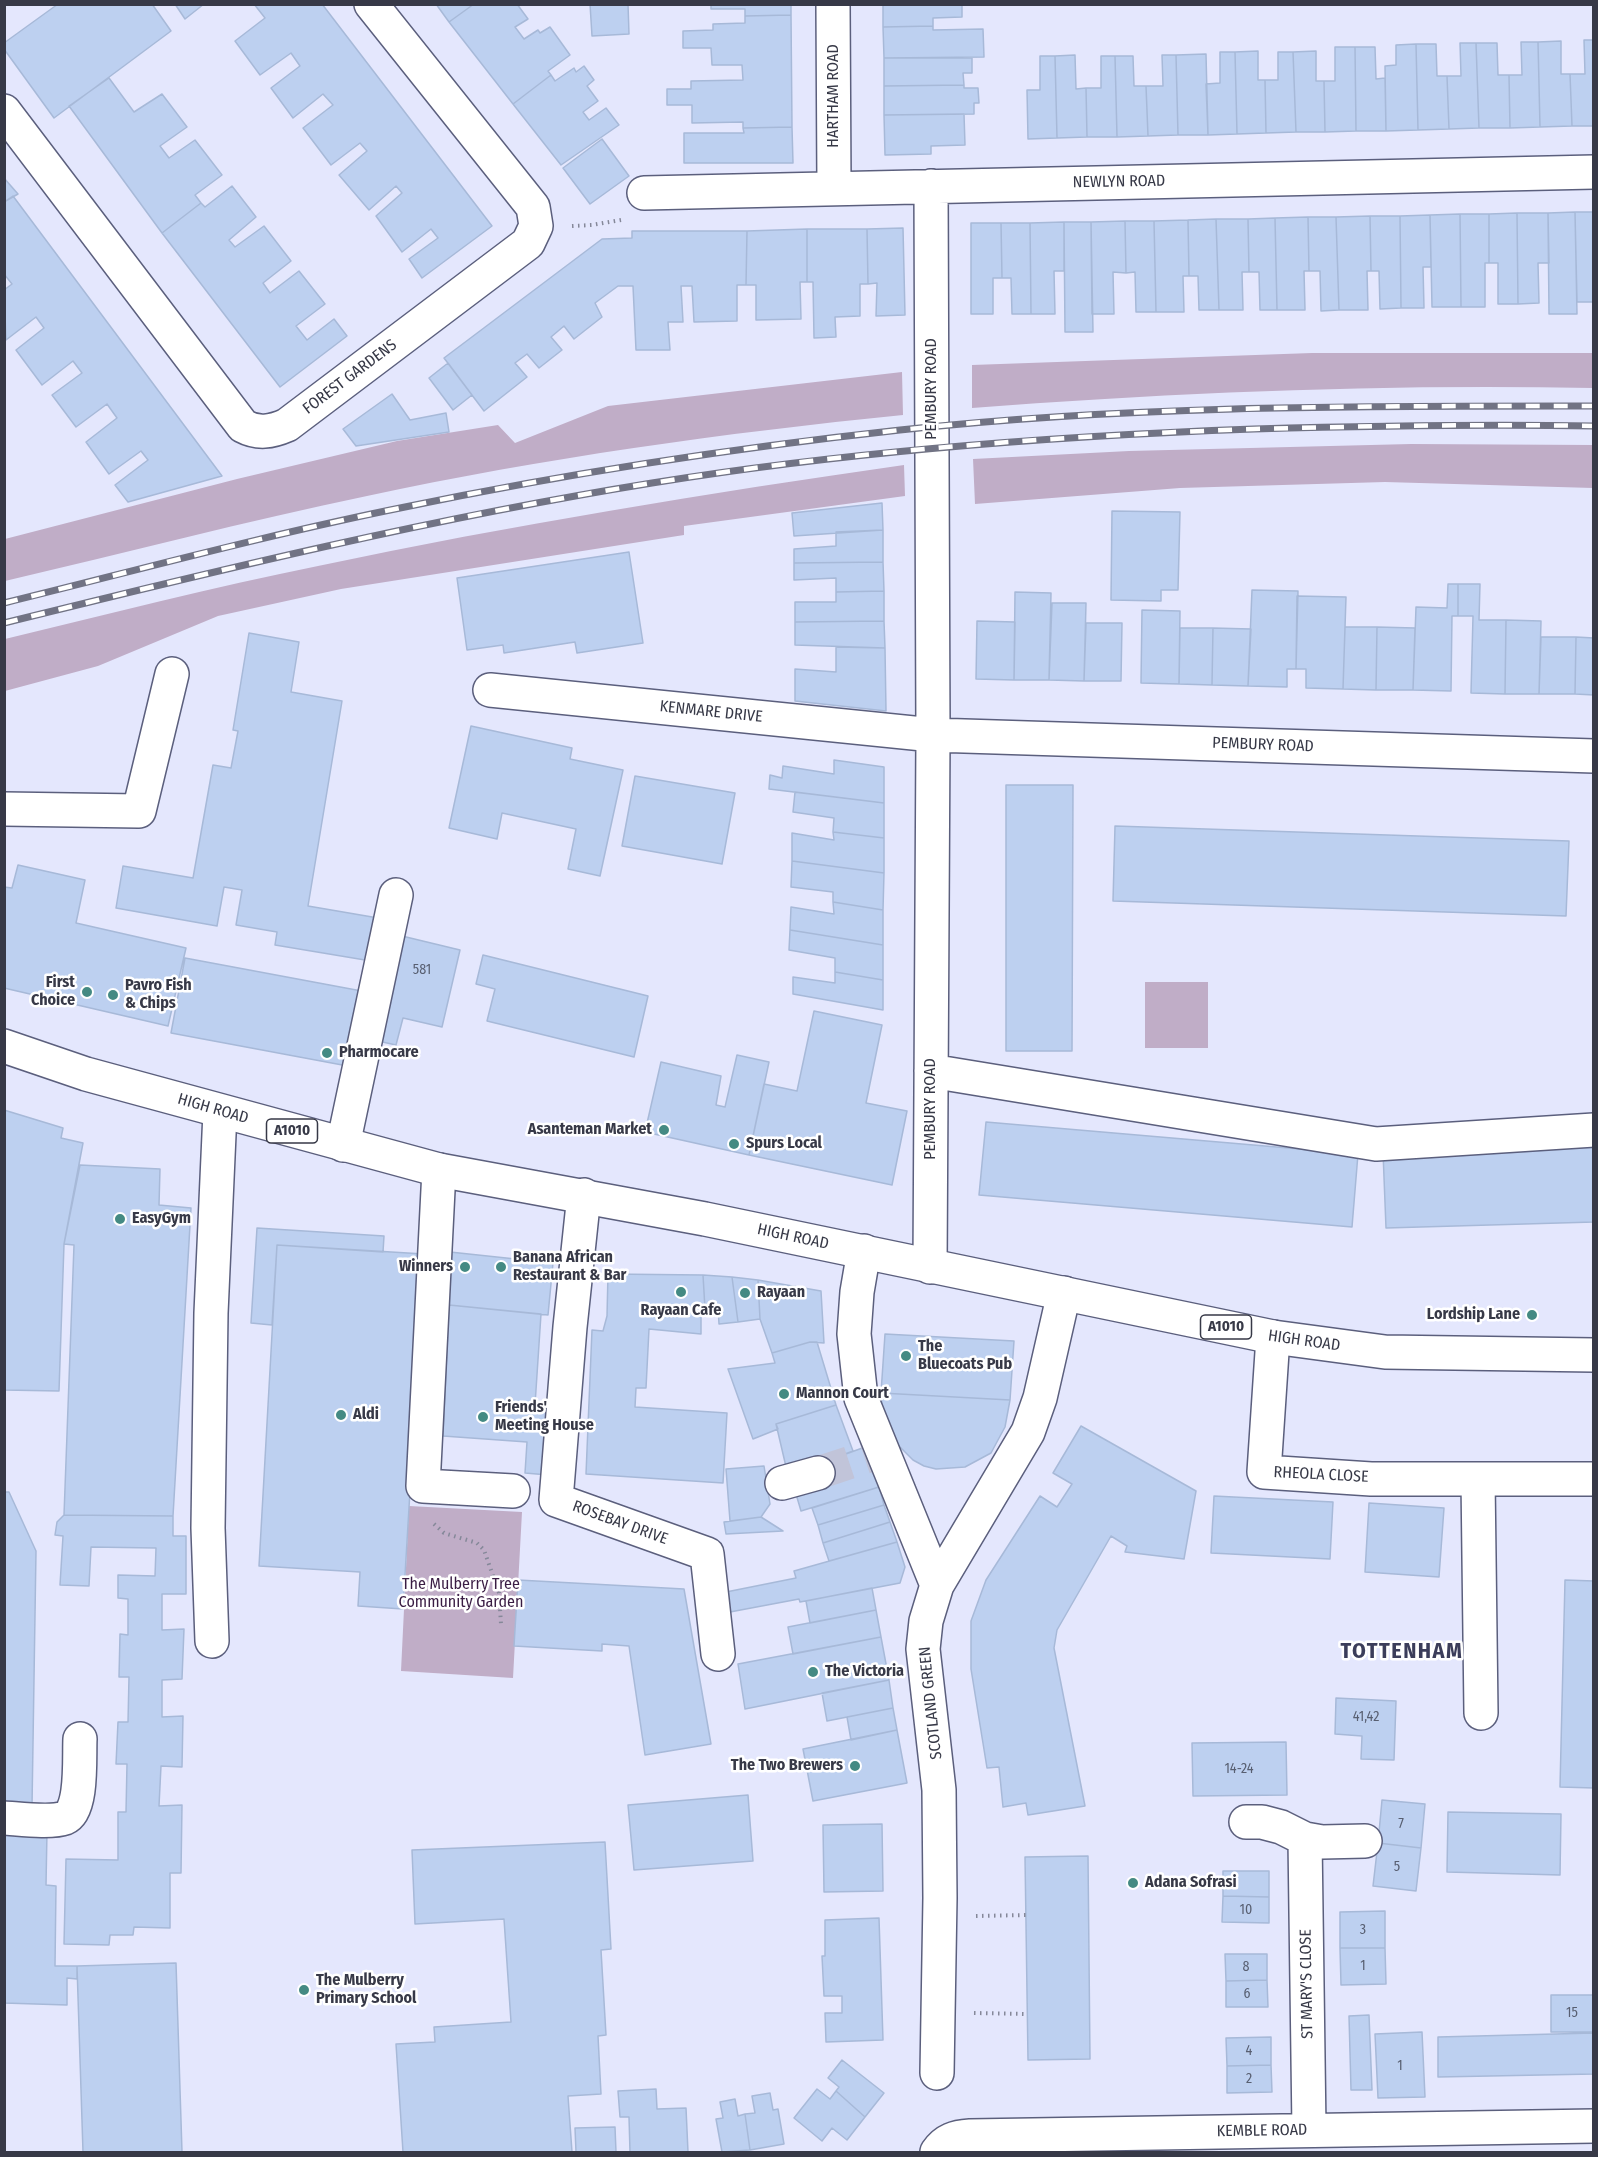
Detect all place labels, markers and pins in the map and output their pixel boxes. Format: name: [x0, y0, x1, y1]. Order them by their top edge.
place label: First Choice: [31, 973, 75, 1011]
place label: Pavro Fish & Chips: [125, 976, 192, 1014]
marker: First Choice: [80, 985, 94, 999]
marker: Pavro Fish & Chips: [106, 988, 120, 1002]
place label: Pharmocare: [339, 1043, 419, 1063]
marker: Pharmocare: [320, 1046, 334, 1060]
place label: Asanteman Market: [528, 1120, 652, 1140]
marker: Asanteman Market: [657, 1123, 671, 1137]
place label: Spurs Local: [746, 1134, 822, 1154]
marker: Spurs Local: [727, 1137, 741, 1151]
place label: EasyGym: [132, 1209, 191, 1229]
marker: EasyGym: [113, 1212, 127, 1226]
place label: Banana African Restaurant & Bar: [513, 1248, 626, 1286]
place label: Winners: [399, 1257, 453, 1277]
marker: Winners: [458, 1260, 472, 1274]
marker: Banana African Restaurant & Bar: [494, 1260, 508, 1274]
place label: Rayaan: [757, 1283, 805, 1303]
marker: Rayaan Cafe: [674, 1285, 688, 1299]
marker: Rayaan: [738, 1286, 752, 1300]
place label: Rayaan Cafe: [641, 1301, 721, 1321]
place label: Lordship Lane: [1427, 1305, 1520, 1325]
marker: Lordship Lane: [1525, 1308, 1539, 1322]
place label: The Bluecoats Pub: [918, 1337, 1012, 1375]
marker: The Bluecoats Pub: [899, 1349, 913, 1363]
place label: Mannon Court: [796, 1384, 889, 1404]
marker: Mannon Court: [777, 1387, 791, 1401]
place label: Friends' Meeting House: [495, 1398, 594, 1436]
place label: Aldi: [353, 1405, 379, 1425]
marker: Aldi: [334, 1408, 348, 1422]
marker: Friends' Meeting House: [476, 1410, 490, 1424]
place label: The Victoria: [825, 1662, 904, 1682]
marker: The Victoria: [806, 1665, 820, 1679]
place label: The Two Brewers: [731, 1756, 843, 1776]
marker: The Two Brewers: [848, 1759, 862, 1773]
place label: Adana Sofrasi: [1145, 1873, 1237, 1893]
marker: Adana Sofrasi: [1126, 1876, 1140, 1890]
place label: The Mulberry Primary School: [316, 1971, 416, 2009]
marker: The Mulberry Primary School: [297, 1983, 311, 1997]

